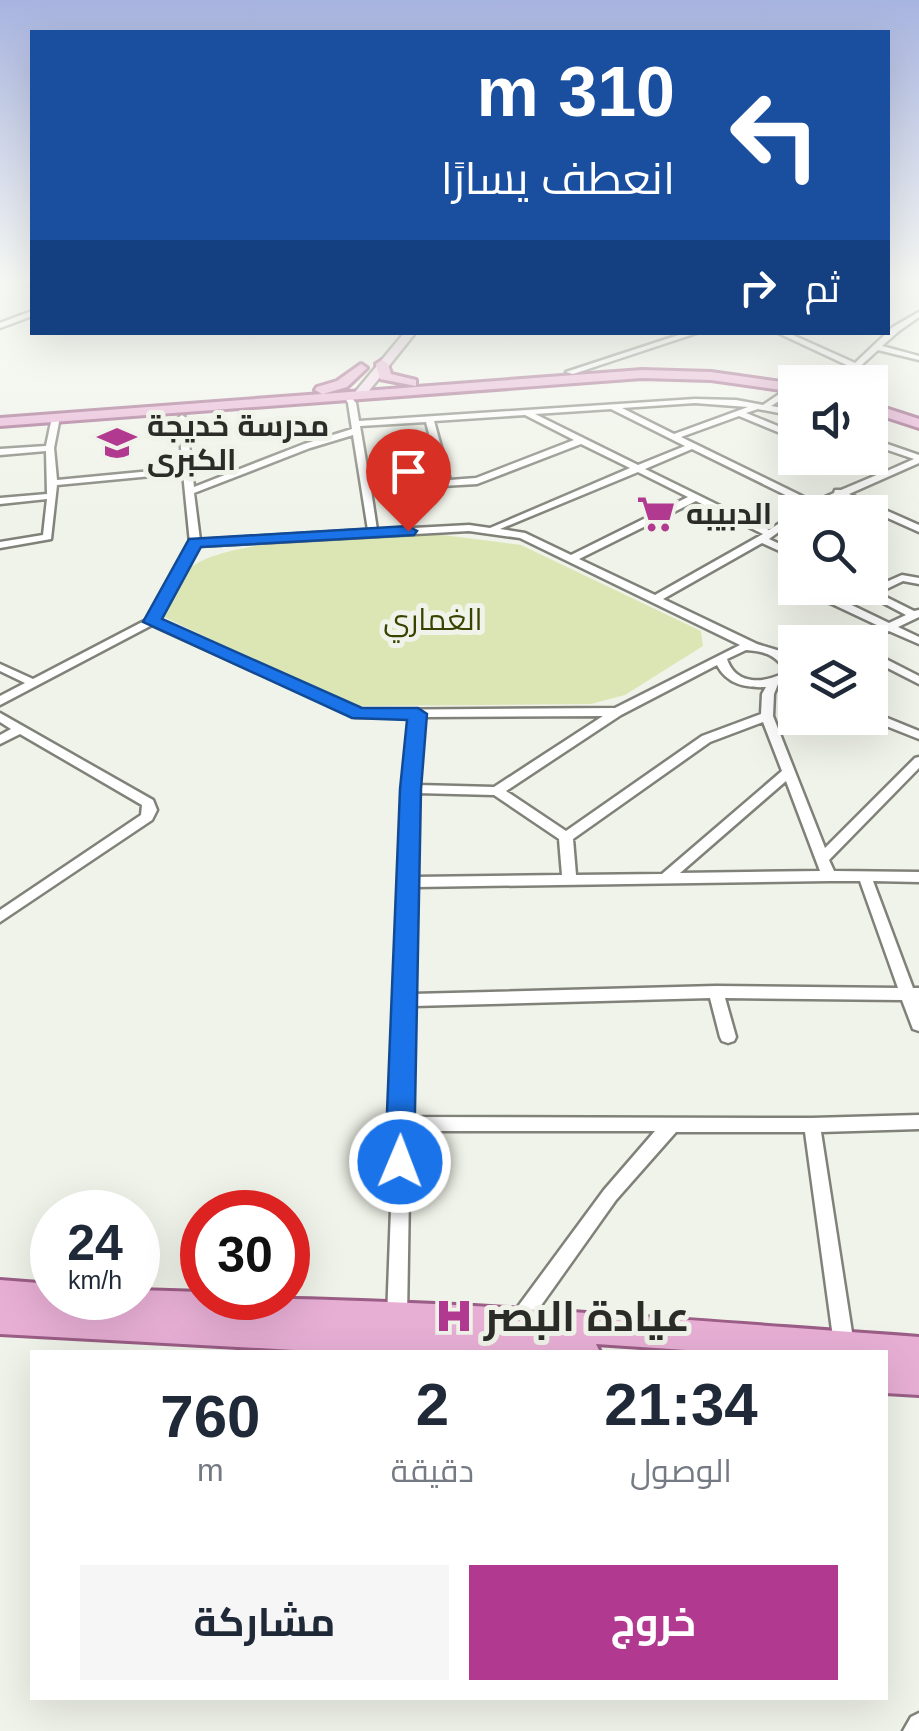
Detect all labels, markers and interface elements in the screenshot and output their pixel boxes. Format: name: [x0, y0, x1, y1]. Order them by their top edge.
text: 310 m: [477, 53, 675, 131]
icon: left: [710, 70, 840, 200]
text: انعطف يسارًا: [441, 153, 675, 204]
icon: right: [730, 260, 785, 315]
text: ثم: [805, 268, 840, 310]
map controls: [778, 365, 888, 735]
button: sound: [778, 365, 888, 475]
place label: مدرسة خديجة الكبرى: [147, 409, 329, 478]
school or university icon: مدرسة خديجة الكبرى: [96, 422, 138, 464]
pin: [366, 429, 451, 532]
icon: arrive: [381, 444, 436, 499]
supermarket icon: الدبيبه: [635, 493, 677, 535]
button: search: [778, 495, 888, 605]
place label: الدبيبه: [686, 497, 772, 531]
park label: الغماري: [383, 603, 483, 643]
button: layers: [778, 625, 888, 735]
position arrow: [348, 1110, 452, 1214]
speed limit sign: 30: [180, 1190, 310, 1320]
text: 24: [67, 1215, 123, 1271]
text: km/h: [68, 1266, 122, 1294]
place label: عيادة البصر: [483, 1293, 690, 1341]
hospital icon: عيادة البصر: [433, 1295, 475, 1337]
text: 2: [416, 1371, 449, 1438]
text: 21:34: [604, 1371, 758, 1438]
text: 760: [160, 1383, 260, 1450]
text: m: [197, 1452, 224, 1488]
text: دقيقة: [391, 1453, 474, 1489]
text: الوصول: [630, 1453, 732, 1489]
button: مشاركة: [80, 1565, 449, 1680]
button: خروج: [469, 1565, 838, 1680]

